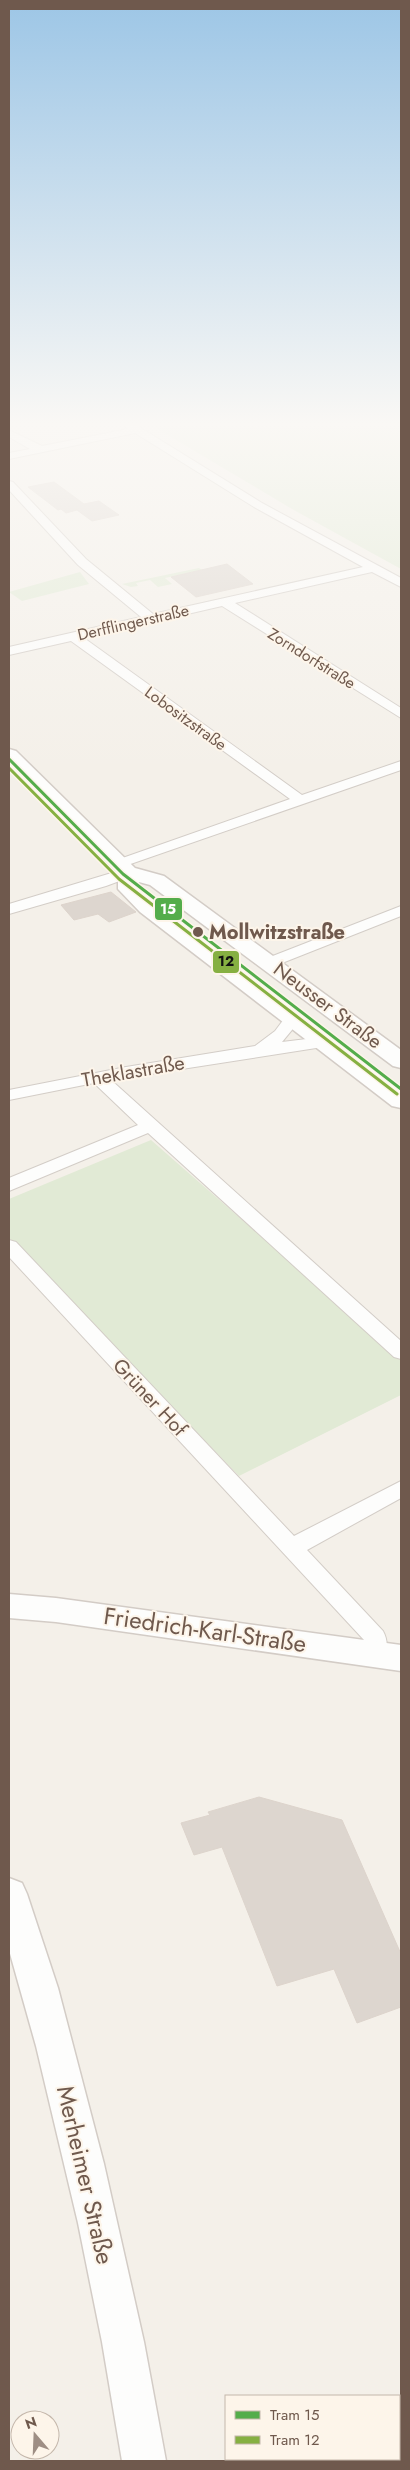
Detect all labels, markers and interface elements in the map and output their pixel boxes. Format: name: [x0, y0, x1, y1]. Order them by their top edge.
street label: Derfflingerstraße: [75, 599, 191, 646]
street label: Zorndorfstraße: [263, 622, 360, 695]
street label: Lobositzstraße: [140, 681, 231, 756]
line badge: 15: [154, 897, 183, 921]
text: 15: [160, 899, 176, 919]
place label: Mollwitzstraße: [209, 918, 345, 947]
marker: Mollwitzstraße: [191, 925, 205, 939]
line badge: 12: [212, 950, 240, 974]
text: 12: [218, 951, 234, 971]
street label: Neusser Straße: [267, 955, 388, 1056]
street label: Theklastraße: [79, 1048, 187, 1095]
street label: Grüner Hof: [106, 1352, 194, 1444]
street label: Friedrich-Karl-Straße: [102, 1598, 309, 1661]
street label: Merheimer Straße: [48, 2082, 123, 2268]
legend: [225, 2395, 400, 2460]
text: Tram 15: [270, 2404, 320, 2426]
north arrow: [10, 2410, 60, 2460]
text: N: [22, 2411, 39, 2434]
text: Tram 12: [270, 2429, 320, 2451]

